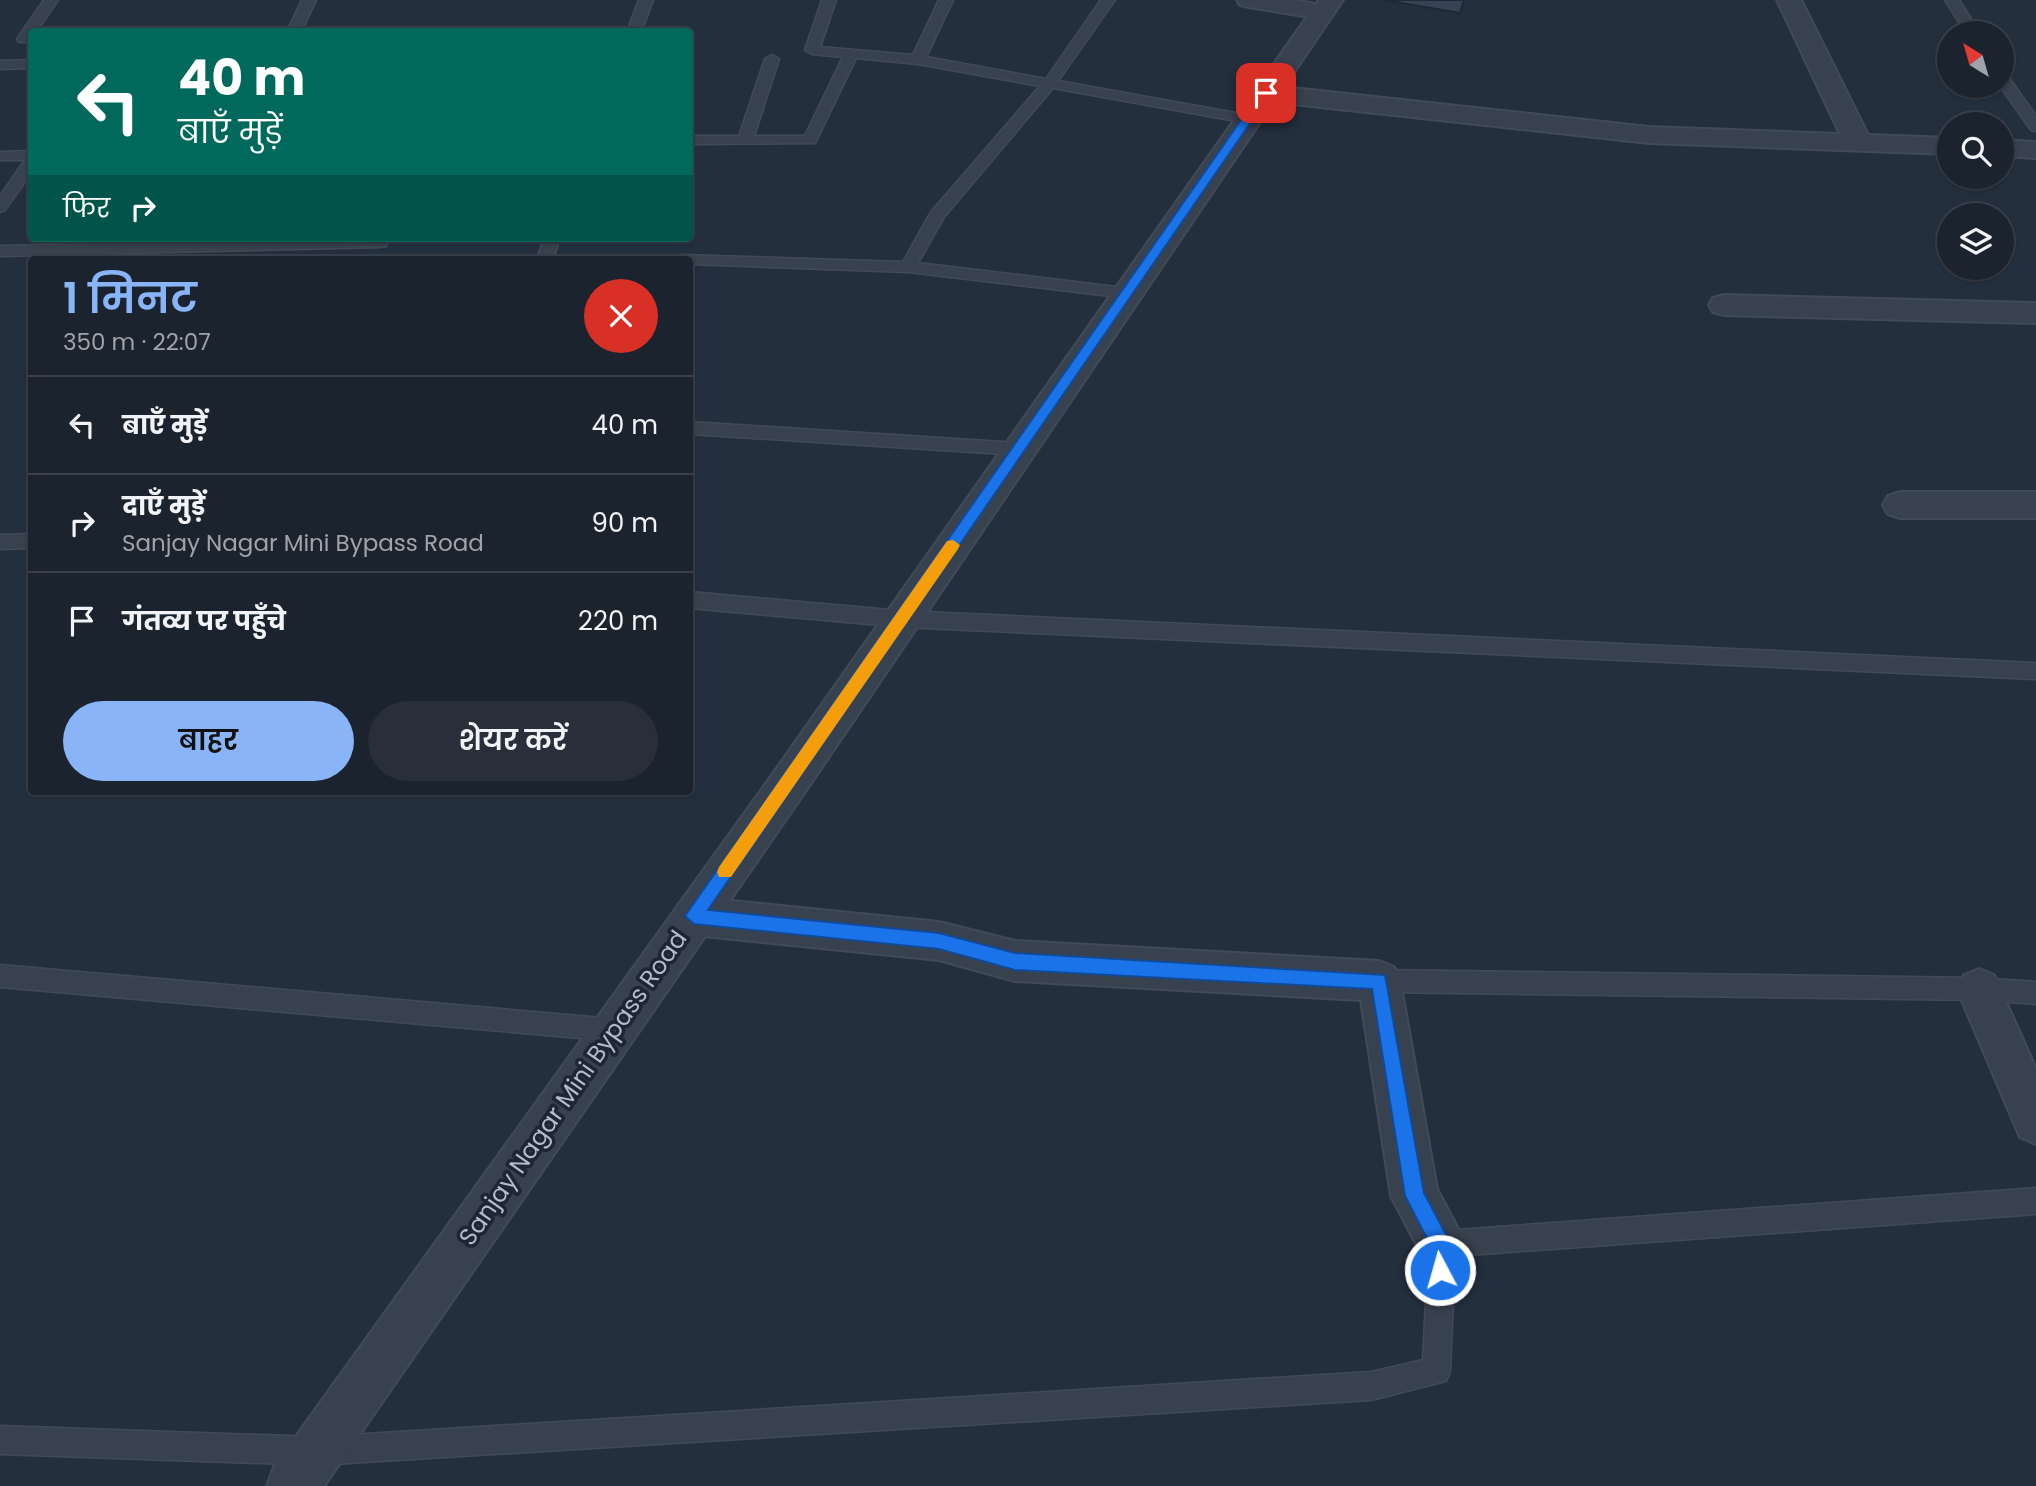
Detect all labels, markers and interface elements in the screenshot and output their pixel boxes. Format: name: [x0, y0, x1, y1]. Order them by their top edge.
north arrow: [1937, 21, 2014, 98]
map controls: [1937, 21, 2014, 280]
text: 40 m: [178, 44, 305, 112]
icon: left: [63, 56, 154, 147]
pin: [1236, 63, 1296, 123]
icon: arrive: [1247, 74, 1285, 112]
text: बाएँ मुड़ें: [178, 109, 282, 154]
button: search: [1937, 112, 2014, 189]
icon: right: [124, 189, 162, 227]
text: फिर: [63, 190, 110, 226]
button: layers: [1937, 203, 2014, 280]
text: 1 मिनट: [63, 269, 197, 328]
button: close: [584, 279, 658, 353]
text: 350 m · 22:07: [63, 326, 211, 358]
icon: left: [63, 406, 101, 444]
text: बाएँ मुड़ें: [122, 407, 207, 443]
text: 40 m: [592, 407, 658, 443]
text: दाएँ मुड़ें: [122, 488, 205, 524]
icon: right: [63, 504, 101, 542]
text: 90 m: [592, 505, 658, 541]
text: Sanjay Nagar Mini Bypass Road: [122, 527, 484, 559]
icon: arrive: [63, 602, 101, 640]
text: गंतव्य पर पहुँचे: [122, 603, 286, 639]
text: 220 m: [578, 603, 658, 639]
button: बाहर: [63, 701, 354, 781]
button: शेयर करें: [368, 701, 658, 781]
street label: Sanjay Nagar Mini Bypass Road: [451, 924, 694, 1252]
position arrow: [1403, 1233, 1477, 1307]

